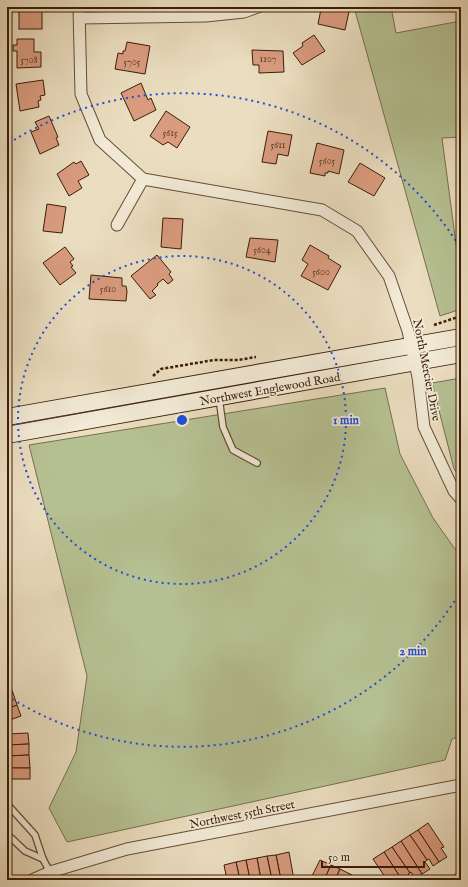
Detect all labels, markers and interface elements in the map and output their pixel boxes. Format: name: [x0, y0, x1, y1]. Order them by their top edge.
house number: 1107: [260, 53, 277, 66]
house number: 5708: [20, 54, 38, 67]
house number: 5705: [124, 56, 141, 69]
house number: 5615: [162, 127, 178, 140]
house number: 5611: [270, 139, 286, 152]
house number: 5605: [319, 155, 336, 168]
house number: 5604: [253, 244, 271, 257]
house number: 5600: [312, 266, 330, 279]
house number: 5610: [100, 283, 116, 296]
street label: North Mercier Drive: [409, 318, 444, 423]
street label: Northwest Englewood Road: [199, 370, 342, 409]
centre of rings: [175, 413, 189, 427]
text: 1 min: [333, 413, 360, 428]
text: 2 min: [399, 644, 427, 659]
street label: Northwest 55th Street: [188, 797, 296, 832]
scale bar: [322, 843, 424, 869]
text: 50 m: [328, 850, 350, 865]

